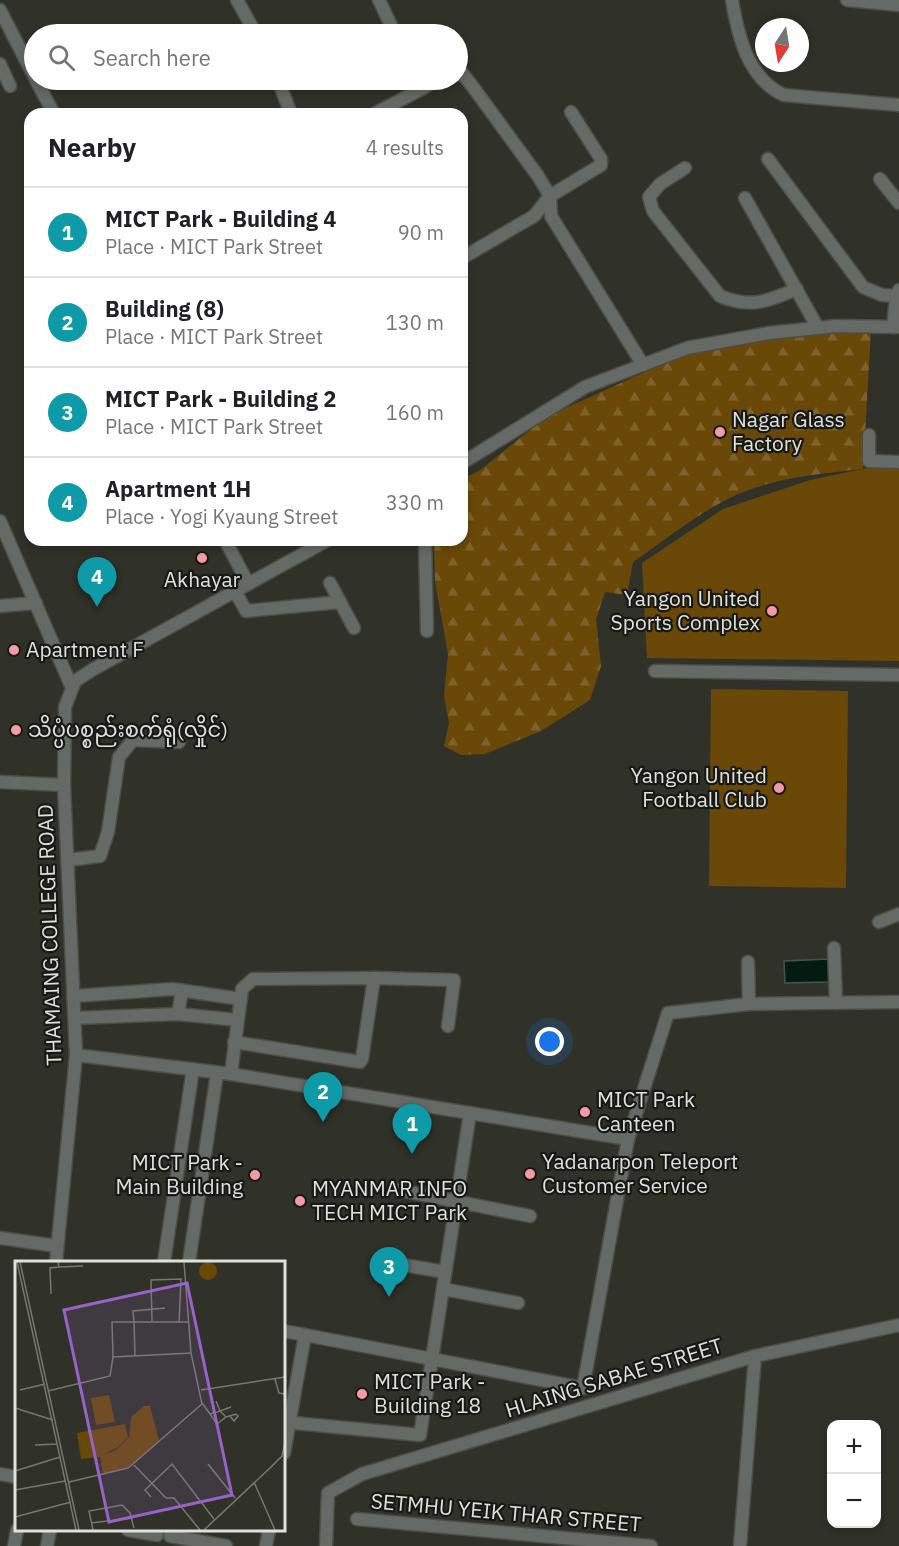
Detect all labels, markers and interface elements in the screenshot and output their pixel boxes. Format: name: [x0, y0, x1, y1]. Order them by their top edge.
north arrow: [755, 18, 809, 72]
search box: [24, 24, 468, 90]
icon: search: [45, 41, 78, 74]
text: Search here: [93, 43, 211, 72]
text: Nearby: [48, 130, 136, 164]
text: 4 results: [366, 134, 444, 161]
text: MICT Park - Building 4: [105, 204, 336, 233]
text: 1: [62, 219, 74, 246]
text: 90 m: [398, 219, 444, 246]
text: Place · MICT Park Street: [105, 233, 323, 260]
text: Building (8): [105, 294, 224, 323]
text: 2: [62, 309, 74, 336]
text: 130 m: [386, 309, 444, 336]
text: Place · MICT Park Street: [105, 323, 323, 350]
text: MICT Park - Building 2: [105, 384, 336, 413]
text: 3: [62, 399, 74, 426]
text: 160 m: [386, 399, 444, 426]
place label: Nagar Glass Factory: [732, 405, 845, 457]
text: Place · MICT Park Street: [105, 413, 323, 440]
marker: Nagar Glass Factory: [713, 425, 727, 439]
text: Apartment 1H: [105, 474, 251, 503]
text: 4: [62, 489, 74, 516]
text: 330 m: [386, 489, 444, 516]
text: Place · Yogi Kyaung Street: [105, 503, 338, 530]
marker: Akhayar: [195, 551, 209, 565]
pin: 4: [78, 558, 116, 607]
place label: Akhayar: [164, 565, 241, 593]
place label: Yangon United Sports Complex: [611, 584, 760, 636]
marker: Yangon United Sports Complex: [765, 604, 779, 618]
place label: Apartment F: [26, 635, 144, 663]
marker: Apartment F: [7, 643, 21, 657]
place label: သိပ္ပံပစ္စည်းစက်ရုံ(လှိုင်): [28, 714, 228, 748]
marker: သိပ္ပံပစ္စည်းစက်ရုံ(လှိုင်): [9, 723, 23, 737]
place label: Yangon United Football Club: [630, 761, 767, 813]
marker: Yangon United Football Club: [772, 781, 786, 795]
street label: THAMAING COLLEGE ROAD: [30, 804, 68, 1066]
your location: [535, 1027, 564, 1056]
pin: 2: [304, 1072, 342, 1122]
place label: MICT Park Canteen: [597, 1085, 695, 1137]
pin: 1: [392, 1104, 432, 1154]
marker: MICT Park Canteen: [578, 1105, 592, 1119]
place label: Yadanarpon Teleport Customer Service: [542, 1147, 738, 1199]
place label: MICT Park - Main Building: [116, 1148, 243, 1200]
marker: Yadanarpon Teleport Customer Service: [523, 1167, 537, 1181]
marker: MICT Park - Main Building: [248, 1168, 262, 1182]
place label: MYANMAR INFO TECH MICT Park: [312, 1174, 467, 1226]
marker: MYANMAR INFO TECH MICT Park: [293, 1194, 307, 1208]
pin: 3: [370, 1248, 408, 1297]
inset map: [15, 1261, 285, 1531]
street label: HLAING SABAE STREET: [502, 1331, 726, 1423]
place label: MICT Park - Building 18: [374, 1367, 485, 1419]
marker: MICT Park - Building 18: [355, 1387, 369, 1401]
map controls: [827, 1420, 881, 1528]
button: +: [827, 1420, 881, 1474]
button: −: [827, 1474, 881, 1528]
street label: SETMHU YEIK THAR STREET: [370, 1486, 643, 1538]

